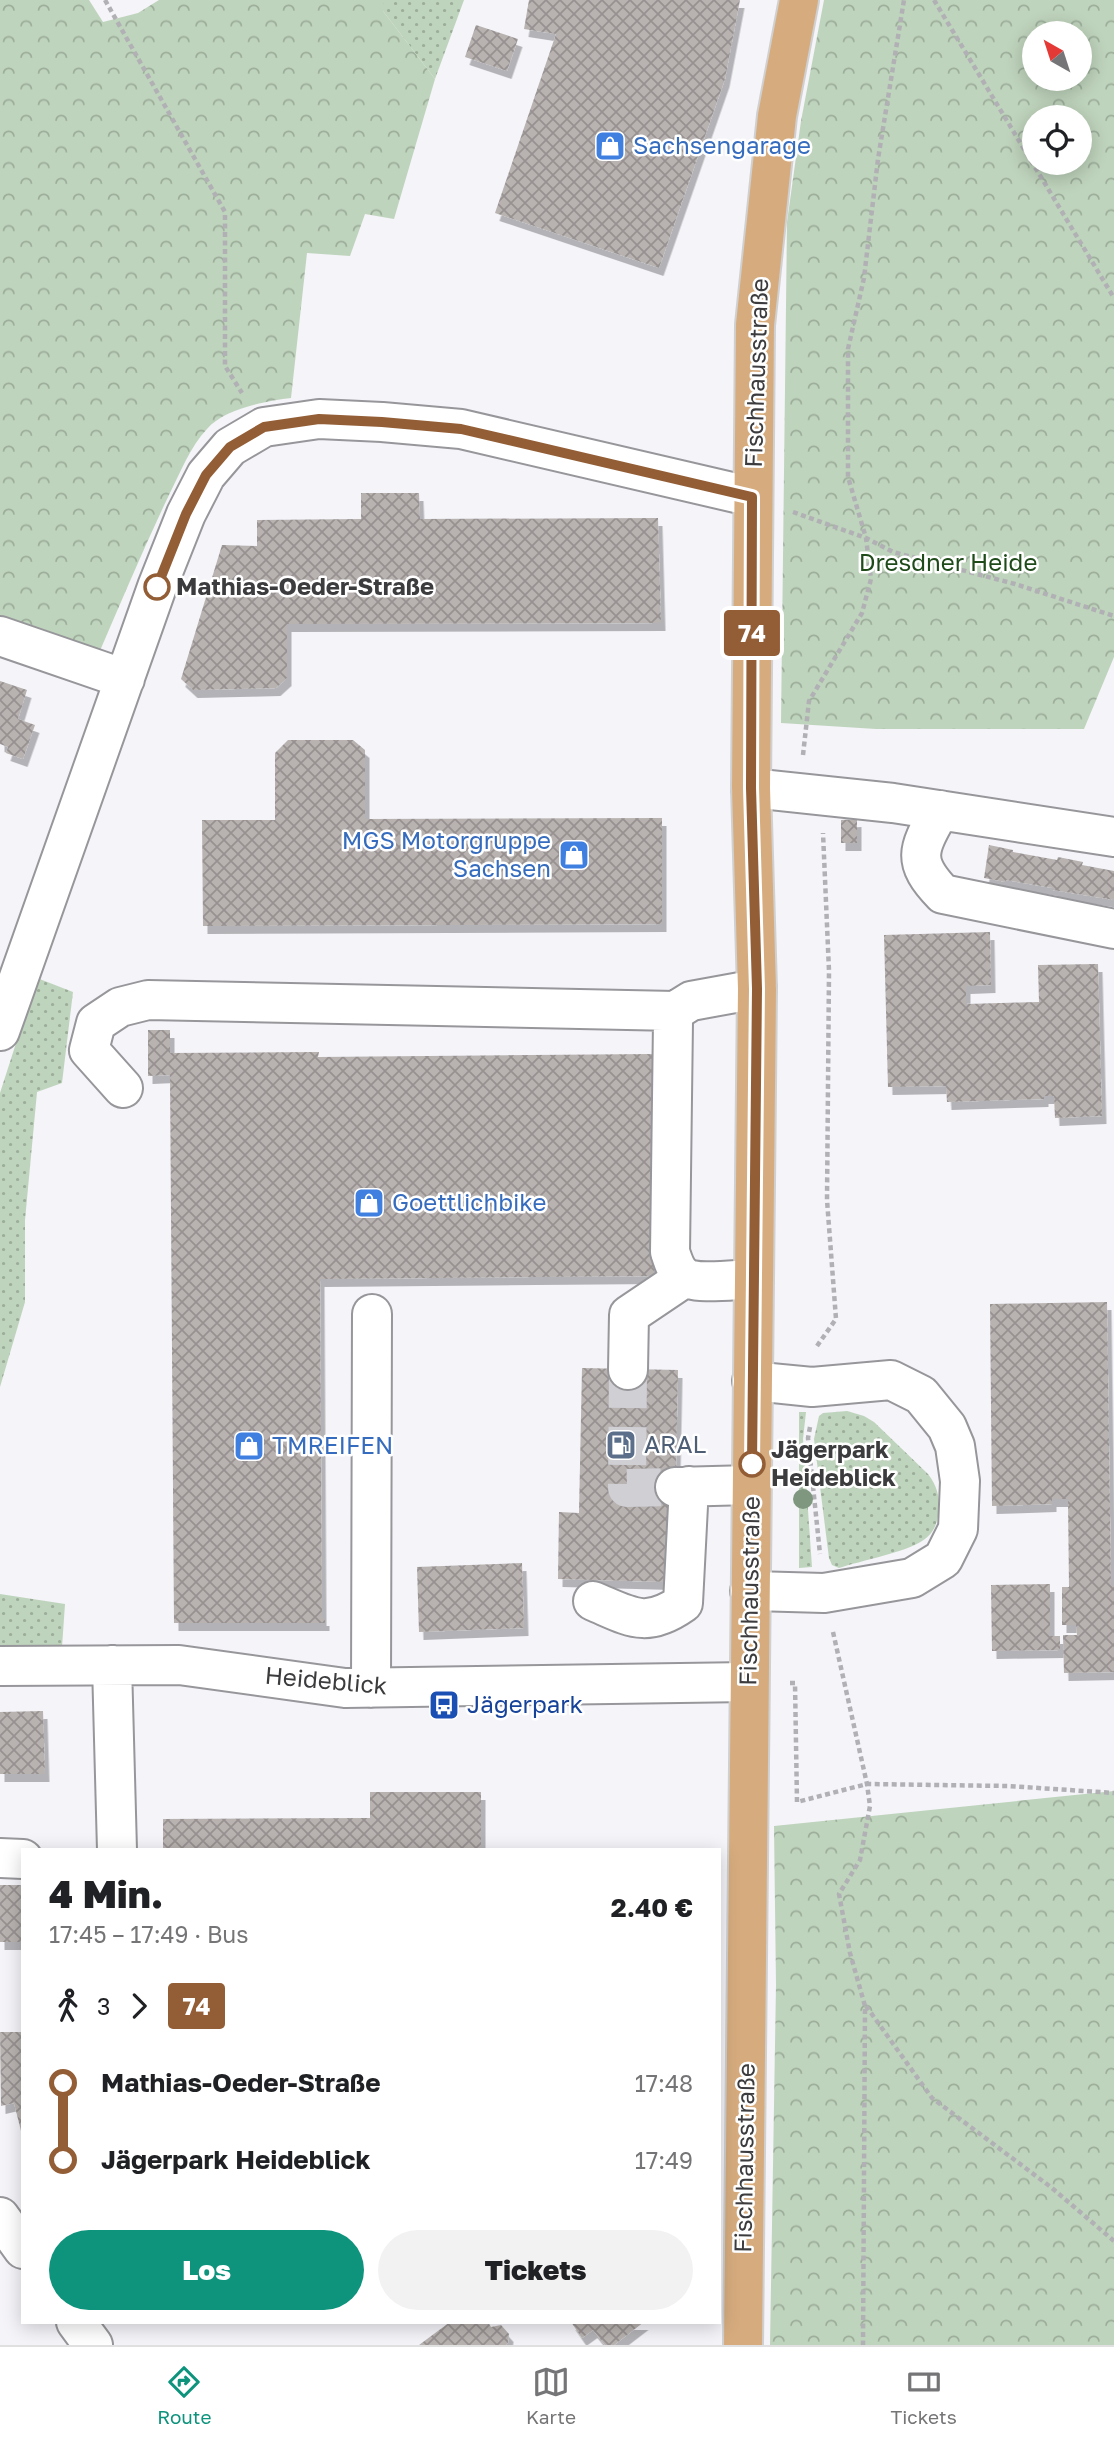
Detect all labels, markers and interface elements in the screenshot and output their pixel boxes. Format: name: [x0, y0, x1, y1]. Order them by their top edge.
north arrow: [1022, 21, 1092, 91]
map controls: [1022, 21, 1092, 175]
button: locate: [1022, 105, 1092, 175]
shop icon: Sachsengarage: [593, 129, 627, 163]
place label: Sachsengarage: [633, 130, 811, 159]
street label: Fischhausstraße: [738, 278, 773, 468]
park label: Dresdner Heide: [859, 547, 1037, 576]
place label: Mathias-Oeder-Straße: [176, 571, 434, 600]
marker: Mathias-Oeder-Straße: [144, 574, 170, 600]
line badge: 74: [720, 610, 784, 656]
text: 74: [738, 618, 766, 647]
place label: MGS Motorgruppe Sachsen: [342, 825, 551, 882]
shop icon: MGS Motorgruppe Sachsen: [557, 838, 591, 872]
shop icon: Goettlichbike: [352, 1186, 386, 1220]
place label: Goettlichbike: [392, 1187, 546, 1216]
fuel station icon: ARAL: [604, 1428, 638, 1462]
shop icon: TMREIFEN: [232, 1429, 266, 1463]
place label: ARAL: [644, 1429, 706, 1458]
place label: TMREIFEN: [272, 1430, 393, 1459]
place label: Jägerpark Heideblick: [771, 1434, 896, 1491]
marker: Jägerpark Heideblick: [739, 1451, 765, 1477]
street label: Fischhausstraße: [732, 1496, 765, 1686]
street label: Heideblick: [264, 1660, 389, 1699]
bus stop icon: Jägerpark: [427, 1688, 461, 1722]
place label: Jägerpark: [467, 1689, 583, 1718]
text: 4 Min.: [49, 1871, 163, 1916]
text: 2.40 €: [611, 1892, 693, 1923]
text: 17:45 – 17:49 · Bus: [49, 1920, 248, 1948]
icon: walk: [49, 1987, 87, 2025]
icon: forward: [120, 1987, 158, 2025]
text: 74: [182, 1991, 211, 2020]
text: 3: [97, 1992, 110, 2020]
street label: Fischhausstraße: [727, 2063, 760, 2253]
text: Mathias-Oeder-Straße: [101, 2067, 381, 2098]
text: 17:48: [635, 2069, 693, 2097]
text: Jägerpark Heideblick: [101, 2144, 371, 2175]
text: 17:49: [635, 2146, 693, 2174]
button: Los: [49, 2230, 364, 2310]
button: Tickets: [378, 2230, 693, 2310]
tab: Route: [157, 2363, 211, 2428]
tab: Karte: [526, 2363, 576, 2428]
tab: Tickets: [890, 2363, 957, 2428]

